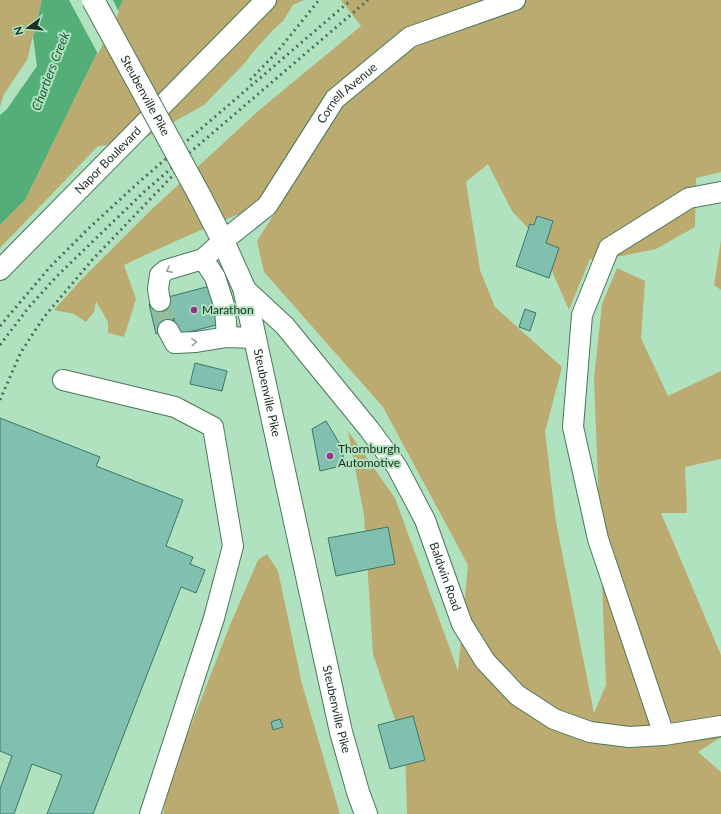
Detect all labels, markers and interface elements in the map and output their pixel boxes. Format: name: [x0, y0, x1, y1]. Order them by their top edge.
north arrow: [8, 8, 48, 48]
text: N: [10, 25, 25, 37]
water label: Chartiers Creek: [28, 28, 73, 113]
street label: Steubenville Pike: [118, 53, 174, 138]
street label: Cornell Avenue: [313, 59, 380, 126]
street label: Napor Boulevard: [71, 123, 144, 197]
one-way arrow: [165, 265, 173, 273]
place label: Marathon: [202, 302, 254, 317]
marker: Marathon: [189, 305, 199, 315]
one-way arrow: [191, 338, 197, 347]
street label: Steubenville Pike: [250, 347, 284, 438]
place label: Thornburgh Automotive: [338, 441, 400, 470]
marker: Thornburgh Automotive: [325, 451, 335, 461]
street label: Baldwin Road: [426, 540, 465, 613]
street label: Steubenville Pike: [320, 664, 355, 755]

